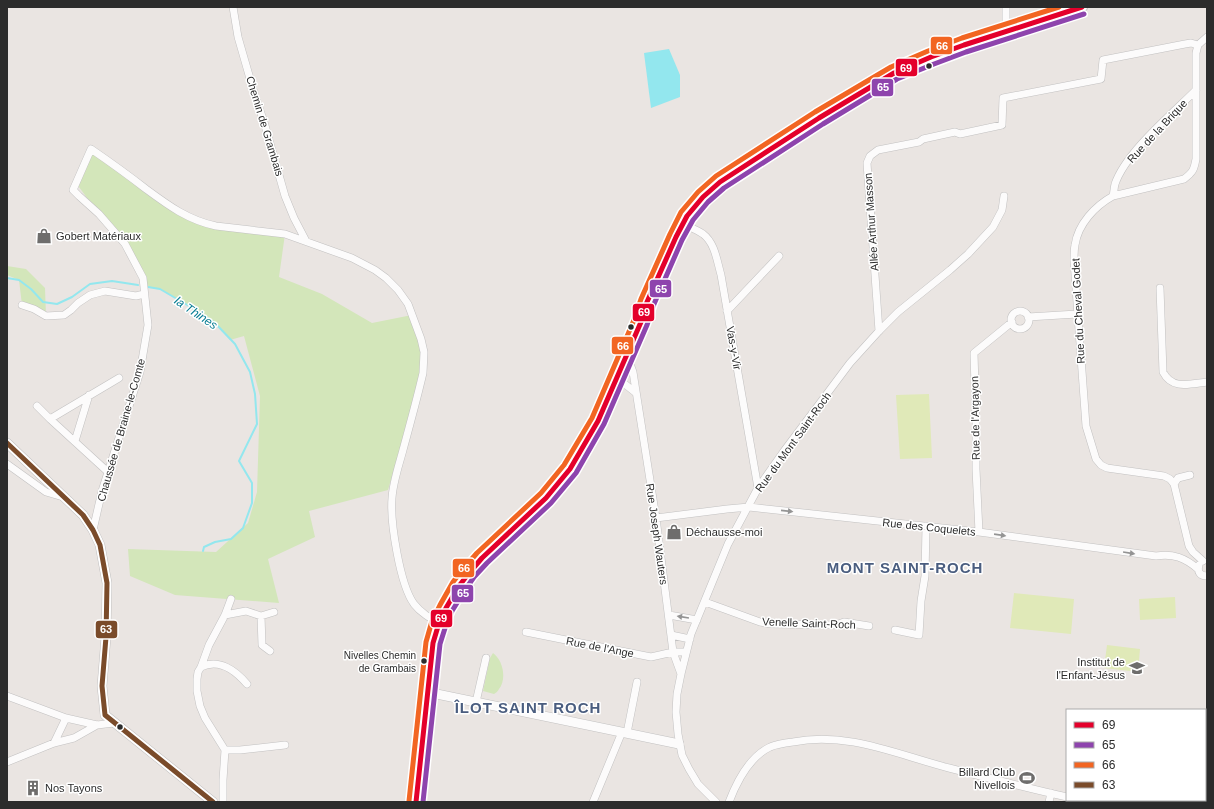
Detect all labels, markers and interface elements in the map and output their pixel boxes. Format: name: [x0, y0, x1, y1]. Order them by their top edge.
line badge: 66: [930, 36, 953, 55]
text: 66: [936, 40, 948, 52]
line badge: 69: [895, 58, 918, 77]
unlabelled marker: [924, 61, 934, 71]
text: 69: [900, 62, 912, 74]
street label: Chemin de Grambais: [244, 75, 286, 178]
line badge: 65: [871, 78, 894, 97]
text: 65: [877, 81, 889, 93]
street label: Rue de la Brique: [1125, 97, 1189, 165]
street label: Allée Arthur Masson: [862, 172, 880, 272]
shop icon: Gobert Matériaux: [35, 227, 53, 245]
place label: Gobert Matériaux: [56, 230, 141, 242]
street label: Rue du Cheval Godet: [1069, 258, 1087, 364]
line badge: 65: [649, 279, 672, 298]
text: 65: [655, 283, 667, 295]
water label: la Thines: [172, 294, 220, 332]
line badge: 69: [632, 303, 655, 322]
text: 69: [638, 306, 650, 318]
unlabelled marker: [626, 322, 636, 332]
street label: Vas-y-Vir: [724, 325, 744, 371]
line badge: 66: [611, 336, 634, 355]
text: 66: [617, 340, 629, 352]
street label: Chaussée de Braine-le-Comte: [95, 357, 147, 503]
street label: Rue de l'Argayon: [968, 376, 982, 460]
street label: Rue du Mont Saint-Roch: [753, 390, 833, 494]
street label: Rue Joseph Wauters: [644, 483, 670, 586]
one-way arrow: [781, 508, 793, 514]
street label: Rue des Coquelets: [882, 516, 977, 538]
shop icon: Déchausse-moi: [665, 523, 683, 541]
place label: Déchausse-moi: [686, 526, 762, 538]
one-way arrow: [994, 532, 1006, 538]
one-way arrow: [1123, 550, 1135, 556]
line badge: 66: [452, 558, 475, 578]
district label: MONT SAINT-ROCH: [827, 559, 983, 576]
text: 66: [458, 562, 470, 574]
line badge: 65: [451, 584, 474, 603]
text: 65: [457, 587, 469, 599]
line badge: 69: [430, 609, 453, 628]
text: 69: [435, 612, 447, 624]
one-way arrow: [677, 614, 689, 620]
street label: Venelle Saint-Roch: [762, 615, 856, 631]
line badge: 63: [95, 620, 118, 639]
text: 63: [100, 623, 112, 635]
street label: Rue de l'Ange: [565, 635, 635, 659]
place label: Nivelles Chemin de Grambais: [344, 650, 416, 674]
marker: Nivelles Chemin de Grambais: [419, 656, 429, 666]
place label: Institut de l'Enfant-Jésus: [1056, 656, 1125, 681]
school or university icon: Institut de l'Enfant-Jésus: [1128, 659, 1146, 677]
district label: ÎLOT SAINT ROCH: [454, 699, 601, 716]
legend: [1066, 709, 1206, 801]
text: 69: [1102, 718, 1116, 732]
unlabelled marker: [115, 722, 125, 732]
text: 65: [1102, 738, 1116, 752]
text: 66: [1102, 758, 1116, 772]
place label: Billard Club Nivellois: [959, 766, 1015, 791]
sports icon: Billard Club Nivellois: [1018, 769, 1036, 787]
text: 63: [1102, 778, 1116, 792]
building icon: Nos Tayons: [24, 779, 42, 797]
place label: Nos Tayons: [45, 782, 103, 794]

